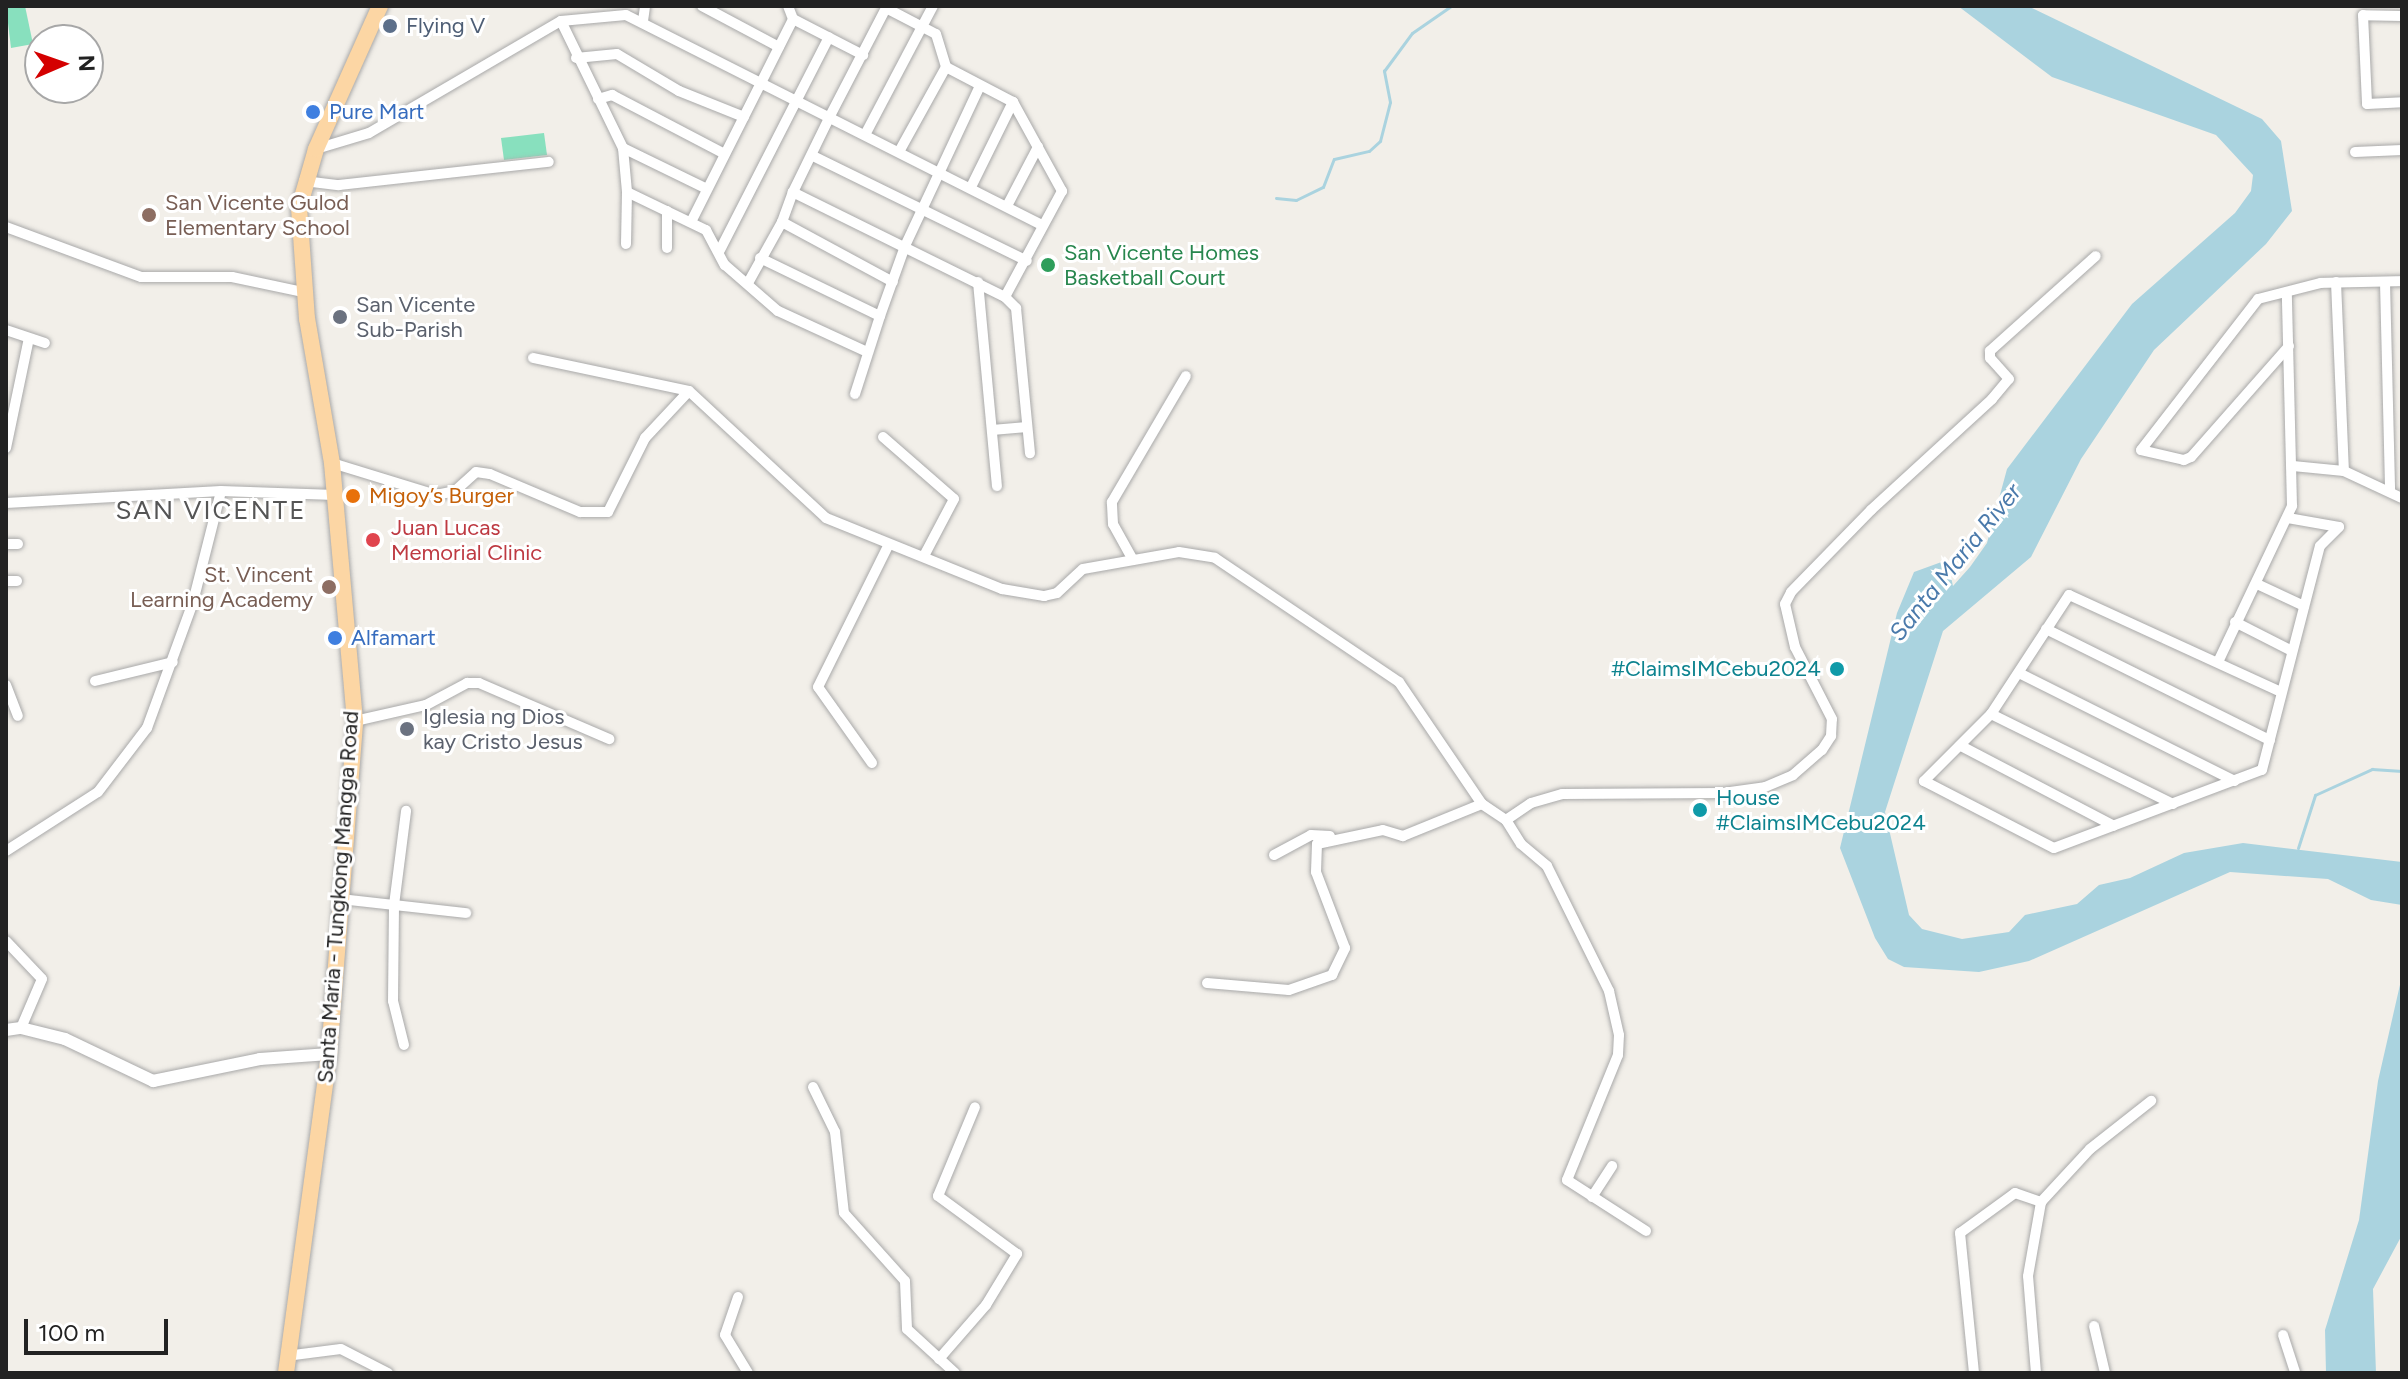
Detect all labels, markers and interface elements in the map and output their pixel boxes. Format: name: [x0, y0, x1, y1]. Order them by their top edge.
place label: Flying V: [406, 13, 485, 39]
marker: Flying V: [381, 17, 399, 35]
north arrow: [24, 24, 104, 104]
text: N: [73, 54, 100, 72]
place label: Pure Mart: [329, 99, 424, 125]
marker: Pure Mart: [304, 103, 322, 121]
place label: San Vicente Gulod Elementary School: [165, 189, 350, 240]
marker: San Vicente Gulod Elementary School: [140, 206, 158, 224]
place label: San Vicente Homes Basketball Court: [1064, 239, 1259, 290]
marker: San Vicente Homes Basketball Court: [1039, 256, 1057, 274]
place label: San Vicente Sub-Parish: [356, 291, 475, 342]
marker: San Vicente Sub-Parish: [331, 308, 349, 326]
water label: Santa Maria River: [1883, 478, 2027, 646]
place label: Migoy’s Burger: [369, 483, 514, 509]
marker: Migoy’s Burger: [344, 487, 362, 505]
district label: SAN VICENTE: [115, 495, 307, 527]
place label: Juan Lucas Memorial Clinic: [391, 514, 542, 566]
marker: Juan Lucas Memorial Clinic: [362, 529, 384, 551]
place label: St. Vincent Learning Academy: [130, 561, 313, 612]
marker: St. Vincent Learning Academy: [320, 578, 338, 596]
place label: Alfamart: [351, 625, 436, 651]
marker: Alfamart: [326, 629, 344, 647]
place label: #ClaimsIMCebu2024: [1611, 656, 1821, 682]
marker: #ClaimsIMCebu2024: [1828, 660, 1846, 678]
place label: Iglesia ng Dios kay Cristo Jesus: [423, 703, 583, 754]
street label: Santa Maria - Tungkong Mangga Road: [312, 710, 364, 1084]
marker: Iglesia ng Dios kay Cristo Jesus: [398, 720, 416, 738]
place label: House #ClaimsIMCebu2024: [1716, 784, 1926, 836]
marker: House #ClaimsIMCebu2024: [1691, 801, 1709, 819]
scale bar: [28, 1303, 172, 1353]
text: 100 m: [38, 1318, 105, 1347]

